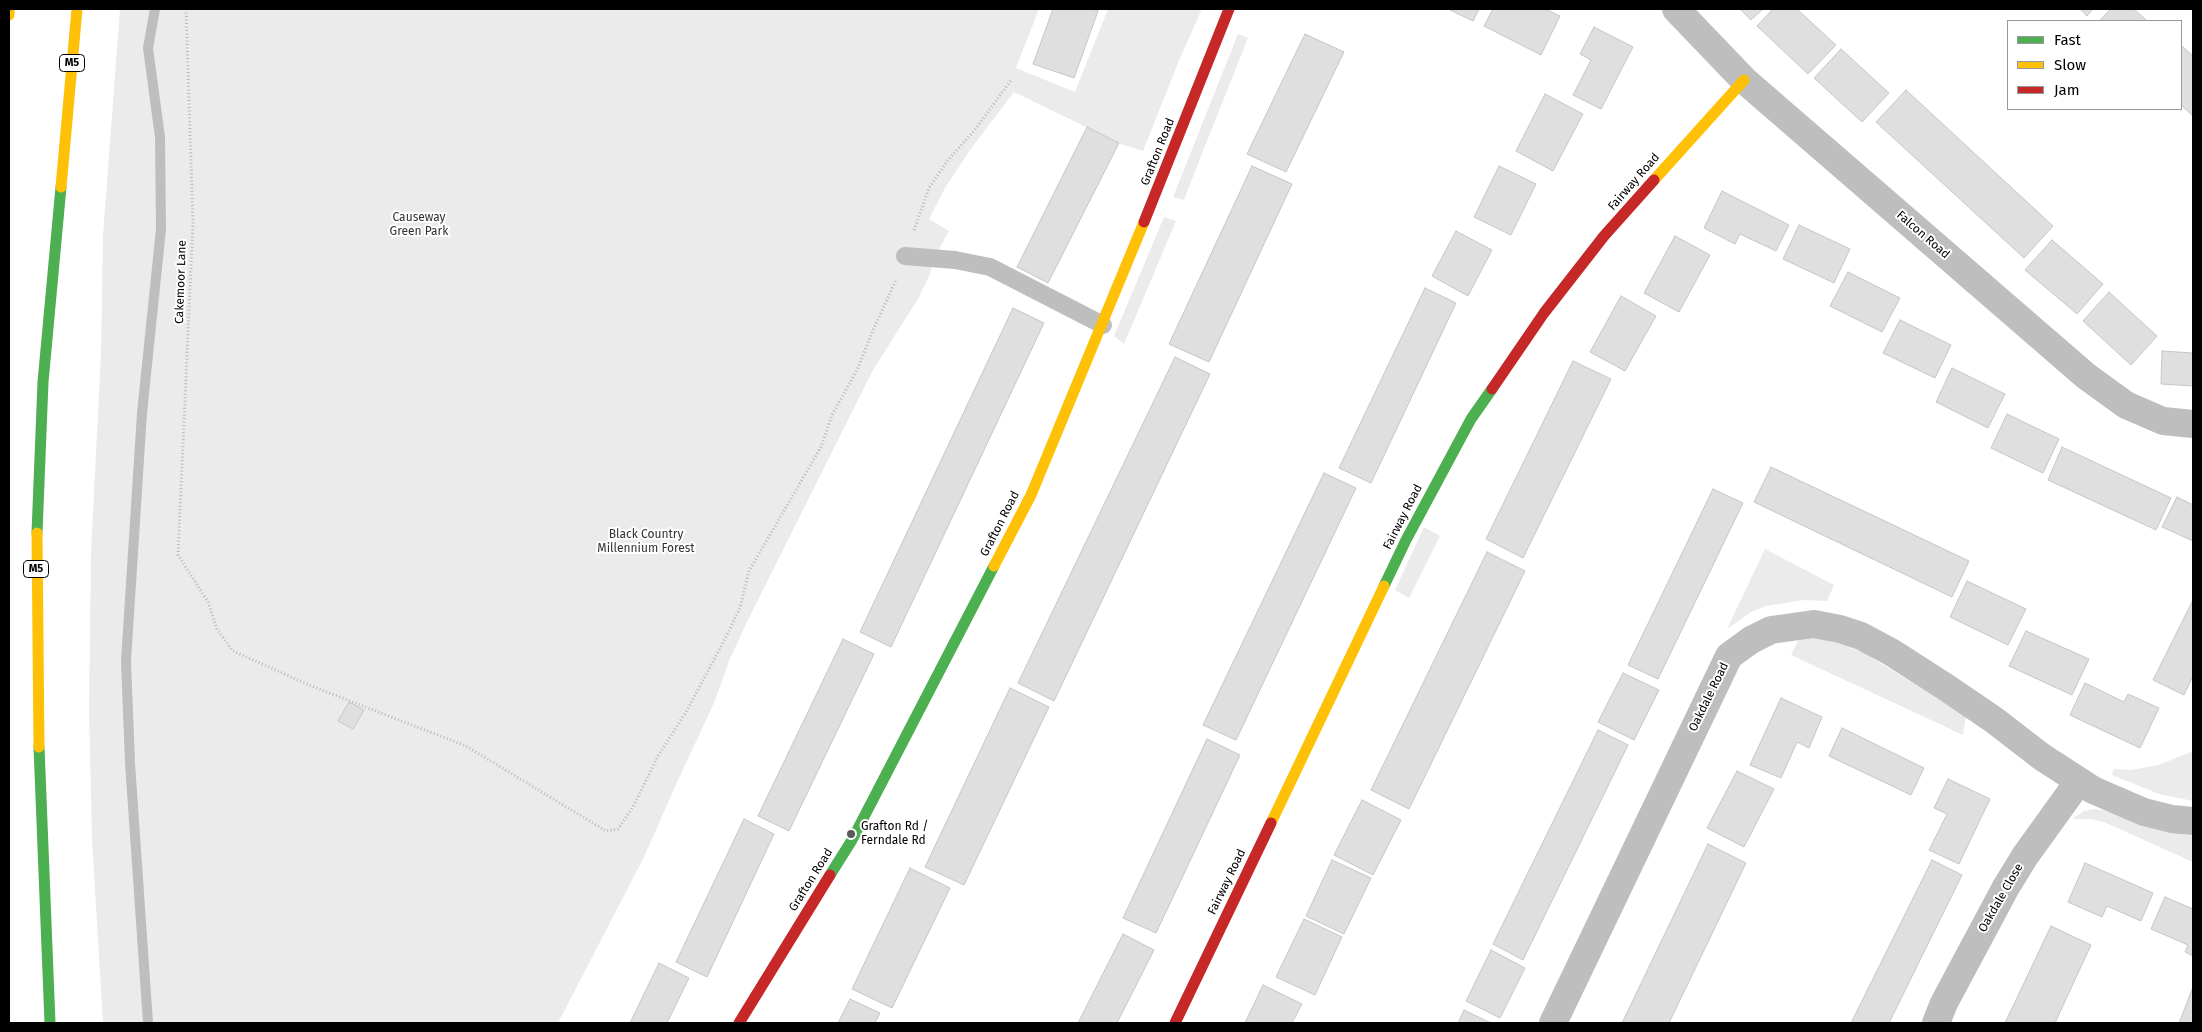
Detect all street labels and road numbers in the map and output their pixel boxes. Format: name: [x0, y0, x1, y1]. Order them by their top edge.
road number: M5: [60, 54, 84, 72]
street label: Grafton Road: [1138, 116, 1178, 188]
street label: Fairway Road: [1605, 150, 1663, 214]
street label: Falcon Road: [1894, 208, 1952, 262]
street label: Cakemoor Lane: [172, 240, 190, 324]
street label: Fairway Road: [1380, 482, 1426, 552]
street label: Grafton Road: [977, 489, 1023, 559]
road number: M5: [24, 560, 48, 578]
street label: Oakdale Road: [1686, 660, 1732, 734]
street label: Grafton Road: [786, 846, 836, 914]
street label: Fairway Road: [1205, 847, 1249, 917]
street label: Oakdale Close: [1976, 861, 2026, 935]

